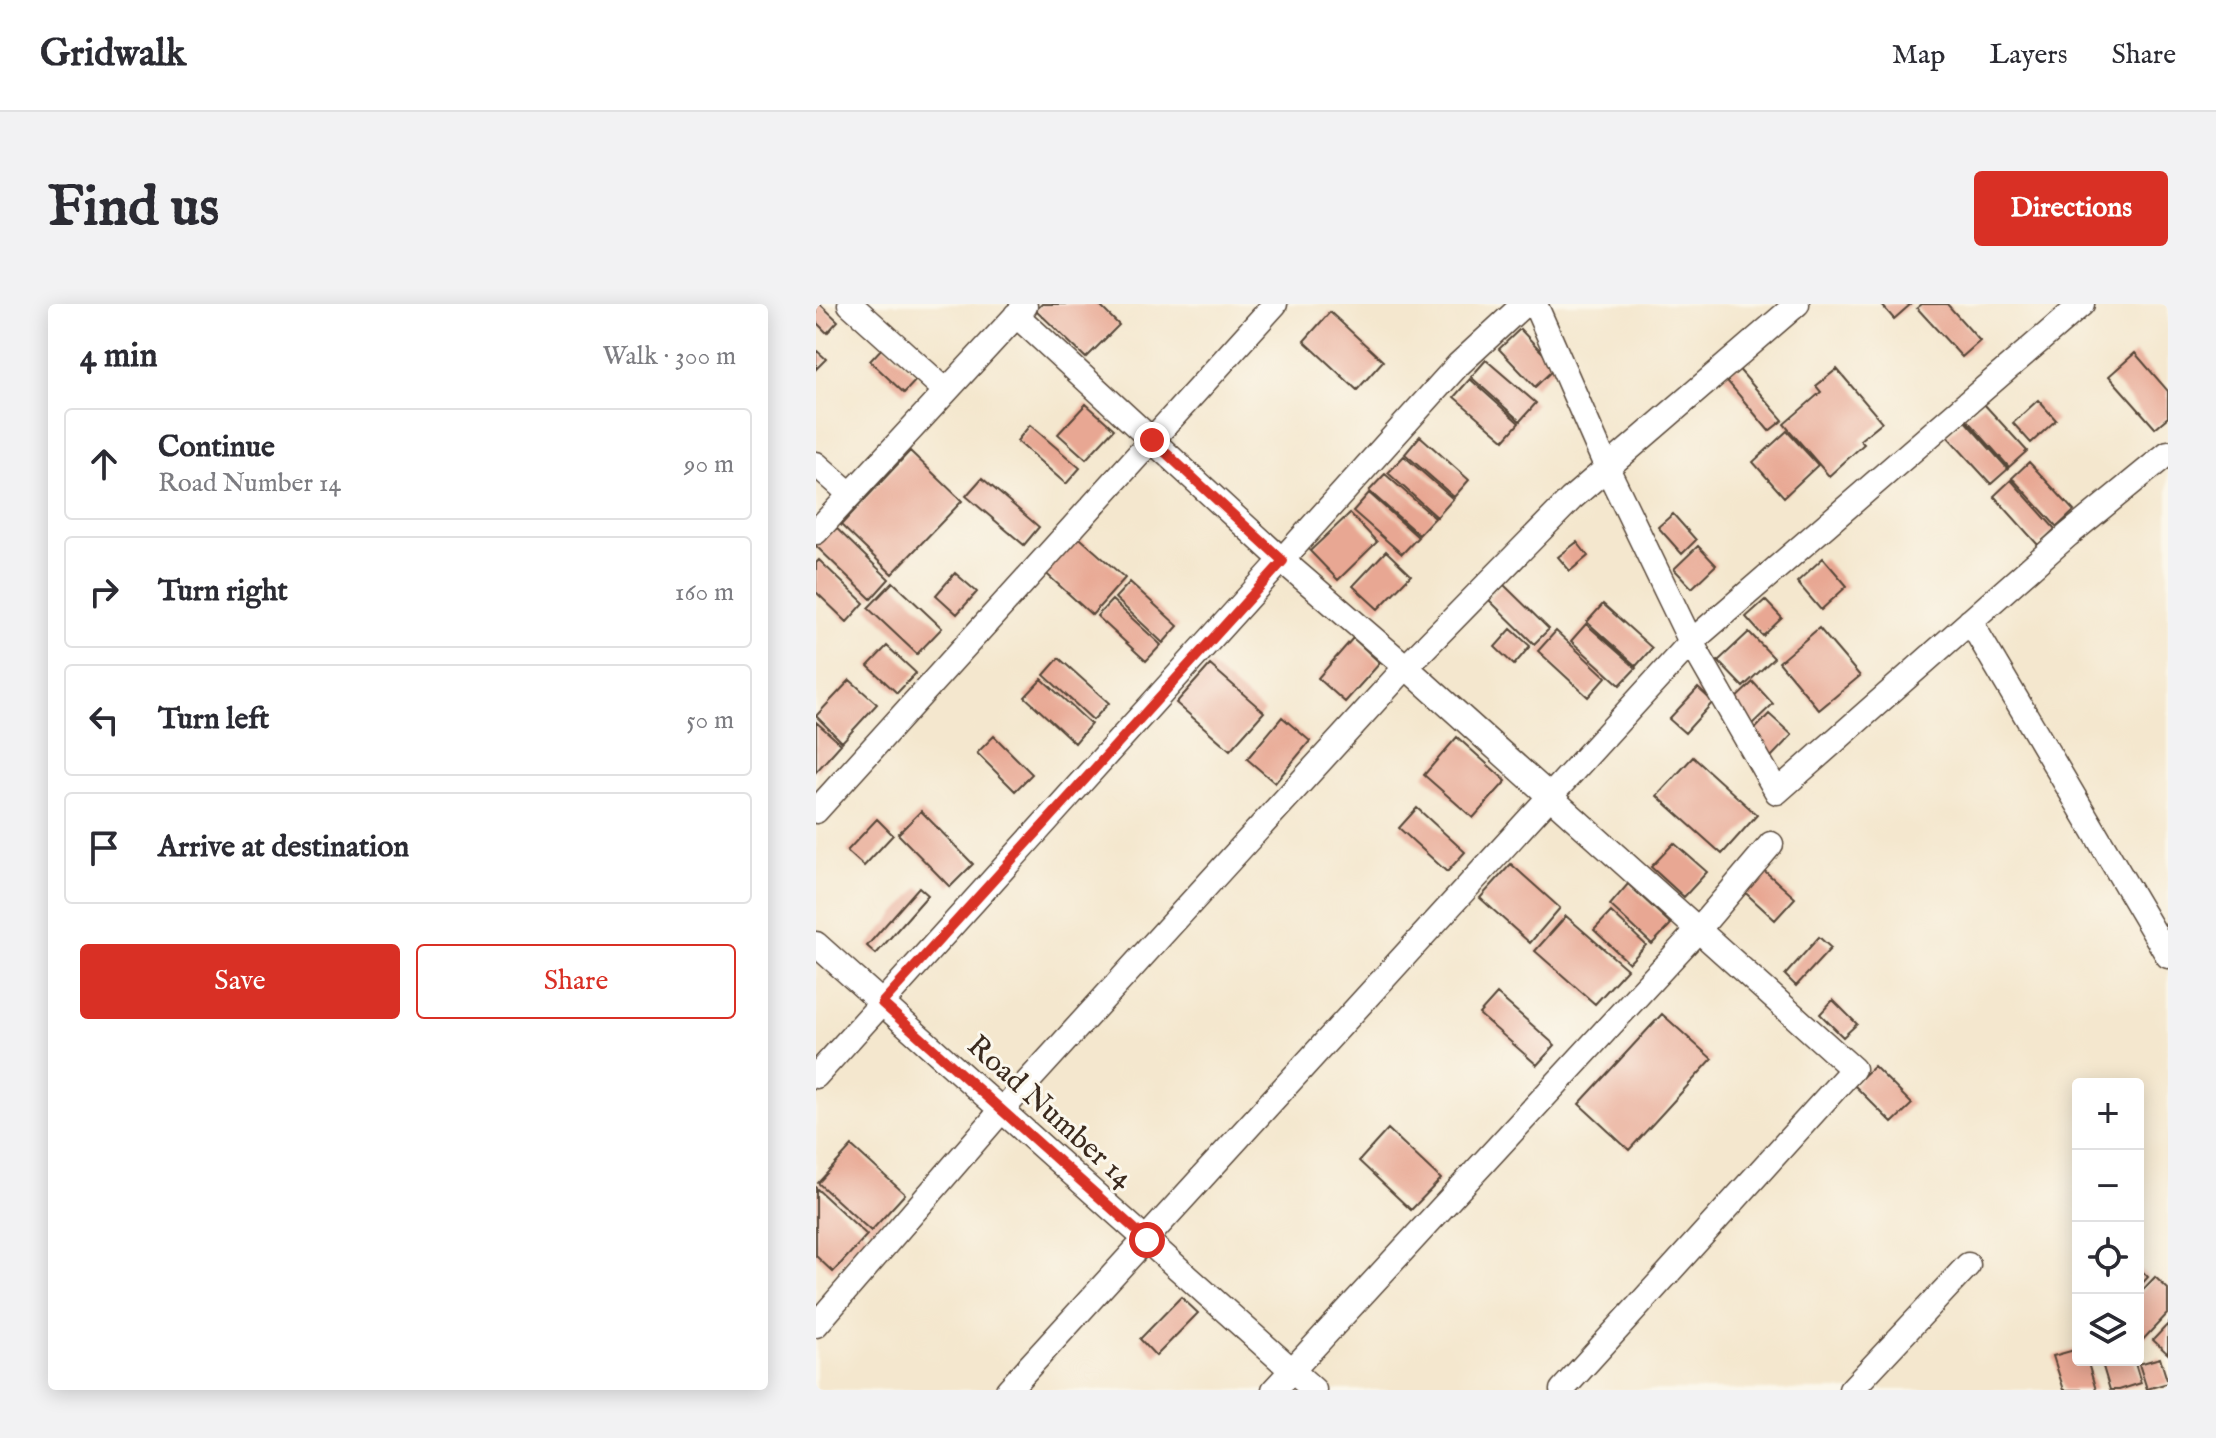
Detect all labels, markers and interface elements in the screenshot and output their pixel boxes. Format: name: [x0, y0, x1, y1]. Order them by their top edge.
text: Gridwalk: [40, 31, 186, 79]
text: Map: [1892, 38, 1945, 73]
text: Layers: [1989, 38, 2068, 73]
text: Share: [2112, 38, 2176, 73]
button: Directions: [1974, 171, 2168, 246]
text: Find us: [48, 173, 219, 244]
text: 4 min: [80, 335, 158, 378]
text: Walk · 300 m: [602, 340, 736, 373]
route end: [1134, 422, 1170, 458]
text: Continue: [158, 429, 275, 467]
icon: ahead: [82, 442, 126, 486]
text: 90 m: [684, 448, 734, 481]
text: Road Number 14: [158, 467, 341, 500]
icon: right: [82, 570, 126, 614]
text: Turn right: [158, 573, 288, 611]
text: 160 m: [675, 576, 734, 609]
icon: left: [82, 698, 126, 742]
text: Turn left: [158, 701, 269, 739]
text: 50 m: [686, 704, 734, 737]
icon: arrive: [82, 826, 126, 870]
text: Arrive at destination: [158, 829, 409, 867]
button: Save: [80, 944, 400, 1019]
button: Share: [416, 944, 736, 1019]
street label: Road Number 14: [958, 1028, 1141, 1198]
map controls: [2072, 1078, 2144, 1366]
button: +: [2072, 1078, 2144, 1150]
button: −: [2072, 1150, 2144, 1222]
route start: [1129, 1222, 1165, 1258]
button: locate: [2072, 1222, 2144, 1294]
button: layers: [2072, 1294, 2144, 1366]

